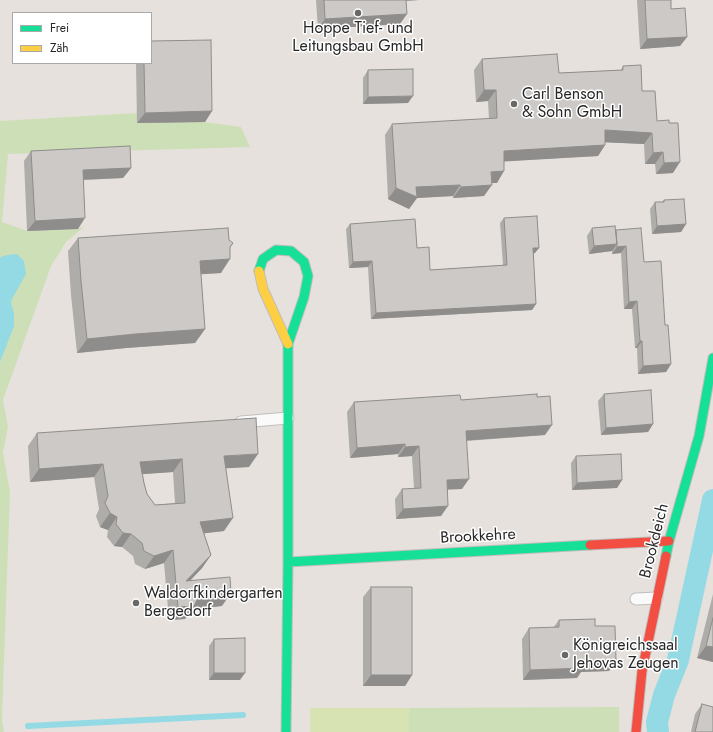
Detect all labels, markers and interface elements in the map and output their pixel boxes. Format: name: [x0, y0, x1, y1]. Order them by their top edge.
marker: Hoppe Tief- und Leitungsbau GmbH: [353, 8, 363, 18]
legend: [12, 12, 152, 64]
text: Frei: [50, 19, 69, 37]
place label: Hoppe Tief- und Leitungsbau GmbH: [292, 19, 424, 57]
text: Zäh: [50, 39, 69, 57]
place label: Carl Benson & Sohn GmbH: [522, 85, 622, 123]
marker: Carl Benson & Sohn GmbH: [509, 99, 519, 109]
street label: Brookdeich: [636, 502, 674, 580]
street label: Brookkehre: [440, 525, 516, 549]
place label: Waldorfkindergarten Bergedorf: [144, 584, 283, 622]
marker: Waldorfkindergarten Bergedorf: [131, 598, 141, 608]
place label: Königreichssaal Jehovas Zeugen: [573, 636, 679, 674]
marker: Königreichssaal Jehovas Zeugen: [560, 650, 570, 660]

